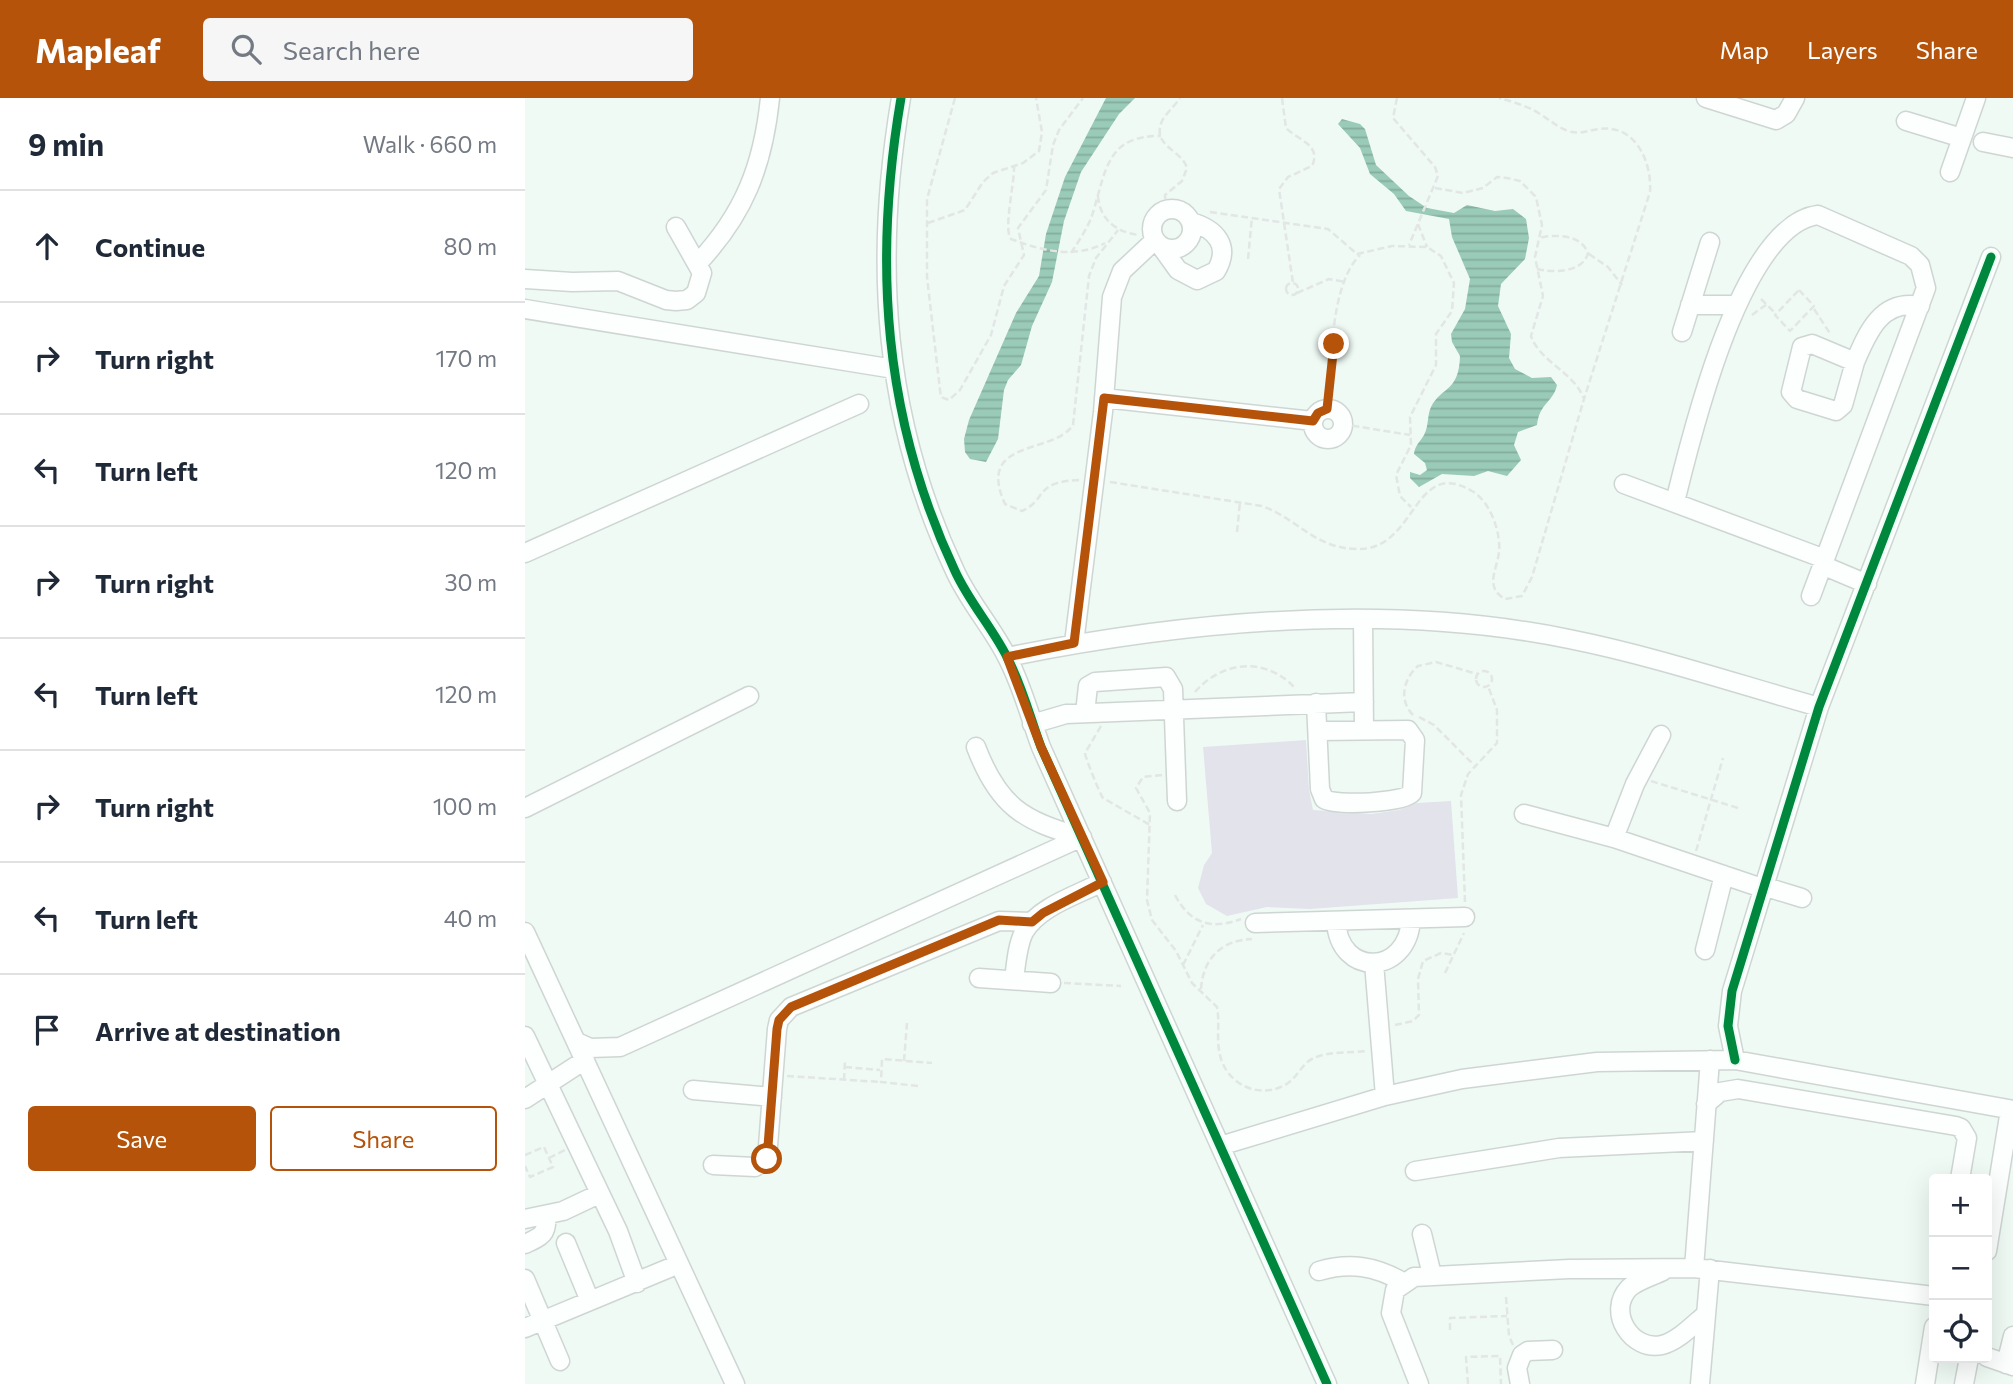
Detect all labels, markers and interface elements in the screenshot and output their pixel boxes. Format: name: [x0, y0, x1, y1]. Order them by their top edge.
search box: [203, 18, 693, 81]
text: Mapleaf: [35, 29, 161, 70]
icon: search: [227, 30, 265, 68]
text: Search here: [283, 34, 420, 65]
text: Map: [1720, 35, 1769, 64]
text: Layers: [1807, 35, 1878, 64]
text: Share: [1916, 35, 1978, 64]
text: 9 min: [28, 125, 104, 162]
text: Walk · 660 m: [363, 130, 497, 158]
icon: ahead: [28, 227, 66, 265]
text: Continue: [95, 231, 205, 262]
text: 80 m: [444, 232, 497, 260]
route end: [1318, 328, 1349, 359]
icon: right: [28, 339, 66, 377]
text: Turn right: [95, 343, 214, 374]
text: 170 m: [436, 344, 497, 372]
icon: left: [28, 451, 66, 489]
text: Turn left: [95, 455, 198, 486]
text: 120 m: [435, 456, 497, 484]
icon: right: [28, 563, 66, 601]
text: Turn right: [95, 567, 214, 598]
text: 30 m: [444, 568, 497, 596]
icon: left: [28, 675, 66, 713]
text: Turn left: [95, 679, 198, 710]
text: 120 m: [435, 680, 497, 708]
icon: right: [28, 787, 66, 825]
text: Turn right: [95, 791, 214, 822]
text: 100 m: [433, 792, 497, 820]
icon: left: [28, 899, 66, 937]
text: Turn left: [95, 903, 198, 934]
text: 40 m: [444, 904, 497, 932]
icon: arrive: [28, 1011, 66, 1049]
text: Arrive at destination: [95, 1015, 341, 1046]
button: Save: [28, 1106, 256, 1171]
button: Share: [270, 1106, 497, 1171]
route start: [751, 1143, 782, 1174]
map controls: [1929, 1174, 1992, 1363]
button: +: [1929, 1174, 1992, 1237]
button: −: [1929, 1237, 1992, 1300]
button: locate: [1929, 1300, 1992, 1363]

